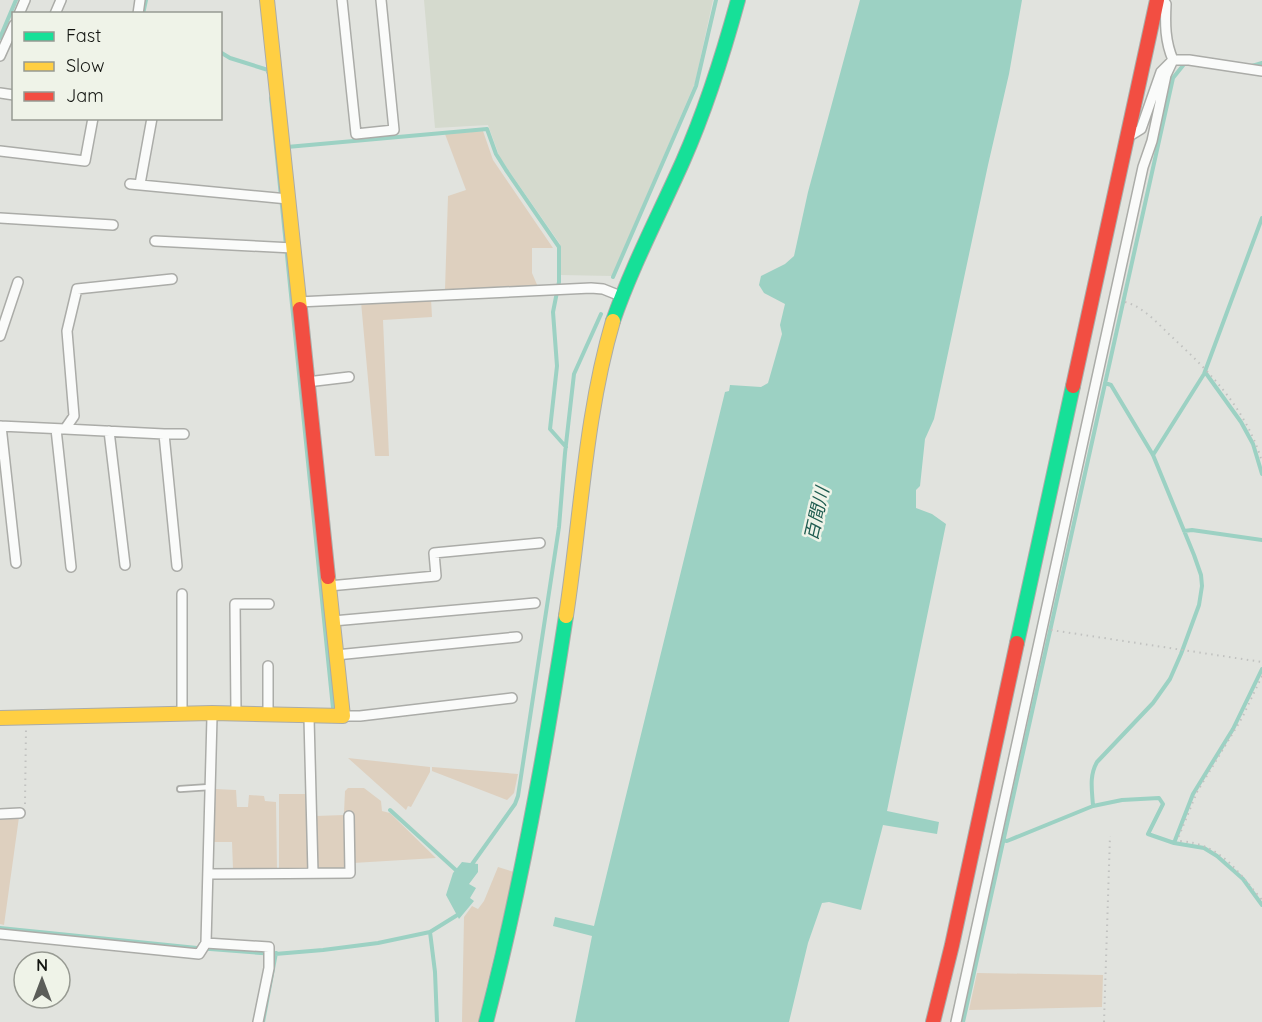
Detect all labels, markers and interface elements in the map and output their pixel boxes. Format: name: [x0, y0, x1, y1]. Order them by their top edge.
legend: [12, 12, 222, 120]
text: Fast: [66, 24, 101, 47]
text: Slow: [66, 54, 104, 77]
text: Jam: [66, 84, 104, 107]
water label: 百間川: [799, 483, 834, 543]
north arrow: [12, 950, 72, 1010]
text: N: [36, 955, 48, 975]

